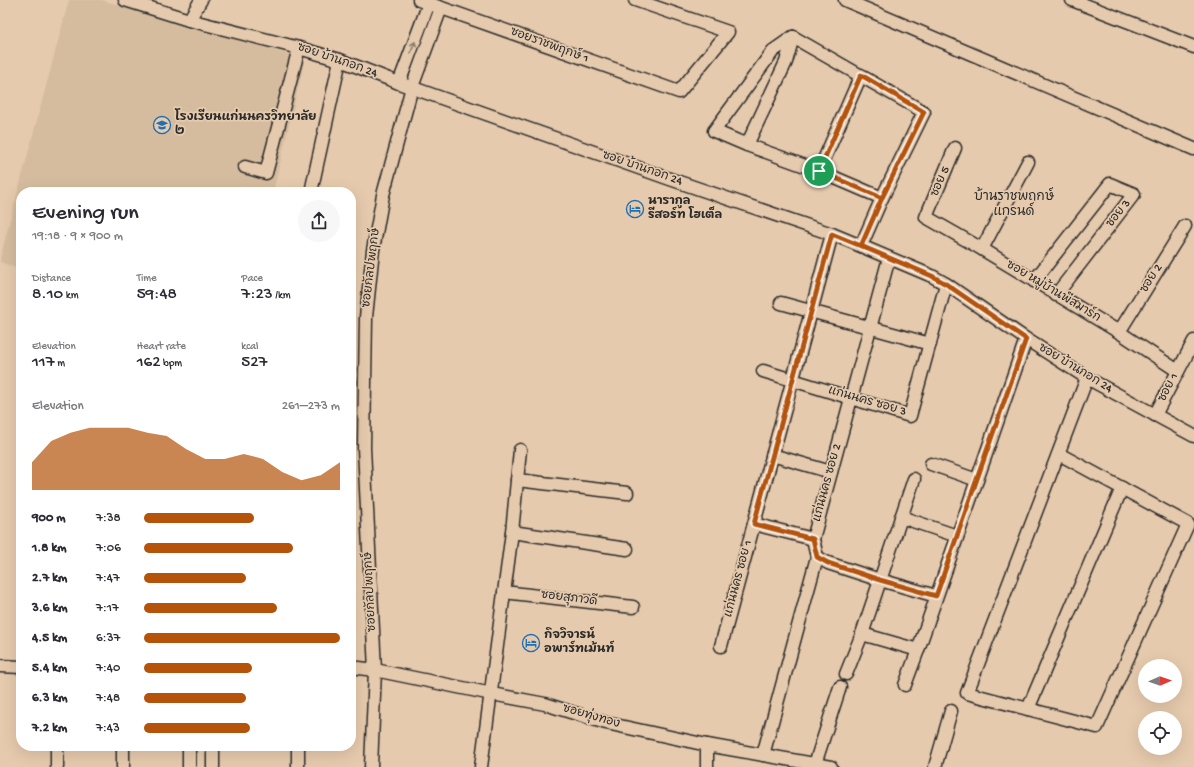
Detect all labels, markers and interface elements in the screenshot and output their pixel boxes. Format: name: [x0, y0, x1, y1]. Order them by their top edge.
street label: ซอยราชพฤกษ์ 1: [508, 23, 591, 67]
street label: ซอย บ้านกอก 24: [295, 39, 380, 81]
one-way arrow: [409, 41, 417, 53]
place label: โรงเรียนแก่นนครวิทยาลัย ๒: [174, 108, 317, 139]
school or university icon: โรงเรียนแก่นนครวิทยาลัย ๒: [152, 115, 172, 135]
street label: ซอย บ้านกอก 24: [600, 147, 685, 189]
pin: [802, 154, 836, 188]
icon: arrive: [808, 160, 830, 182]
street label: ซอย 5: [928, 165, 954, 199]
district label: บ้านราชพฤกษ์ แกรนด์: [974, 186, 1055, 220]
place label: นารากูล รีสอร์ท โฮเต็ล: [648, 195, 722, 223]
street label: ซอย 3: [1104, 197, 1134, 231]
hotel icon: นารากูล รีสอร์ท โฮเต็ล: [625, 199, 645, 219]
button: share: [298, 200, 340, 242]
text: Evening run: [32, 201, 139, 227]
street label: ซอยกัลปพฤกษ์: [357, 227, 384, 309]
text: 19:18 · 9 × 900 m: [32, 229, 123, 244]
street label: ซอย หมู่บ้านพีสมาร์ก: [1003, 256, 1104, 326]
street label: ซอย 2: [1138, 262, 1166, 296]
text: Distance: [32, 273, 71, 285]
text: Time: [137, 273, 157, 285]
text: Pace: [241, 273, 263, 285]
text: 8.10: [32, 285, 63, 305]
text: 59:48: [137, 285, 177, 305]
text: 7:23: [241, 285, 273, 305]
text: km: [63, 290, 79, 302]
text: /km: [273, 290, 291, 302]
street label: ซอย บ้านกอก 24: [1035, 340, 1116, 397]
text: Elevation: [32, 341, 76, 353]
text: Heart rate: [137, 341, 186, 353]
text: kcal: [241, 341, 259, 353]
text: 117: [32, 353, 55, 373]
text: 162: [137, 353, 160, 373]
text: 527: [241, 353, 267, 373]
text: m: [55, 358, 65, 370]
text: bpm: [160, 358, 182, 370]
street label: ซอย 1: [1156, 371, 1182, 405]
street label: แก่นนคร ซอย 3: [826, 381, 908, 420]
text: Elevation: [32, 399, 84, 414]
text: 261–273 m: [282, 399, 340, 414]
street label: แก่นนคร ซอย 2: [808, 442, 845, 524]
text: 900 m: [32, 511, 66, 526]
text: 7:38: [96, 511, 121, 526]
street label: แก่นนคร ซอย 1: [719, 538, 756, 619]
text: 1.8 km: [32, 541, 67, 556]
text: 7:06: [96, 541, 121, 556]
street label: ซอยกัลปพฤกษ์: [359, 551, 380, 632]
text: 2.7 km: [32, 571, 67, 586]
text: 7:47: [96, 571, 120, 586]
street label: ซอยสุภาวดี: [540, 587, 598, 609]
text: 3.6 km: [32, 601, 68, 616]
text: 7:17: [96, 601, 119, 616]
place label: กิจวิจารน์ อพาร์ทเม้นท์: [544, 626, 614, 657]
text: 4.5 km: [32, 631, 67, 646]
text: 6:37: [96, 631, 120, 646]
hotel icon: กิจวิจารน์ อพาร์ทเม้นท์: [521, 633, 541, 653]
north arrow: [1138, 659, 1182, 703]
map controls: [1138, 659, 1182, 755]
text: 5.4 km: [32, 661, 67, 676]
text: 7:40: [96, 661, 120, 676]
text: 6.3 km: [32, 691, 68, 706]
text: 7:48: [96, 691, 120, 706]
street label: ซอยทุ่งทอง: [561, 699, 622, 732]
button: locate: [1138, 711, 1182, 755]
text: 7.2 km: [32, 721, 67, 736]
text: 7:43: [96, 721, 120, 736]

